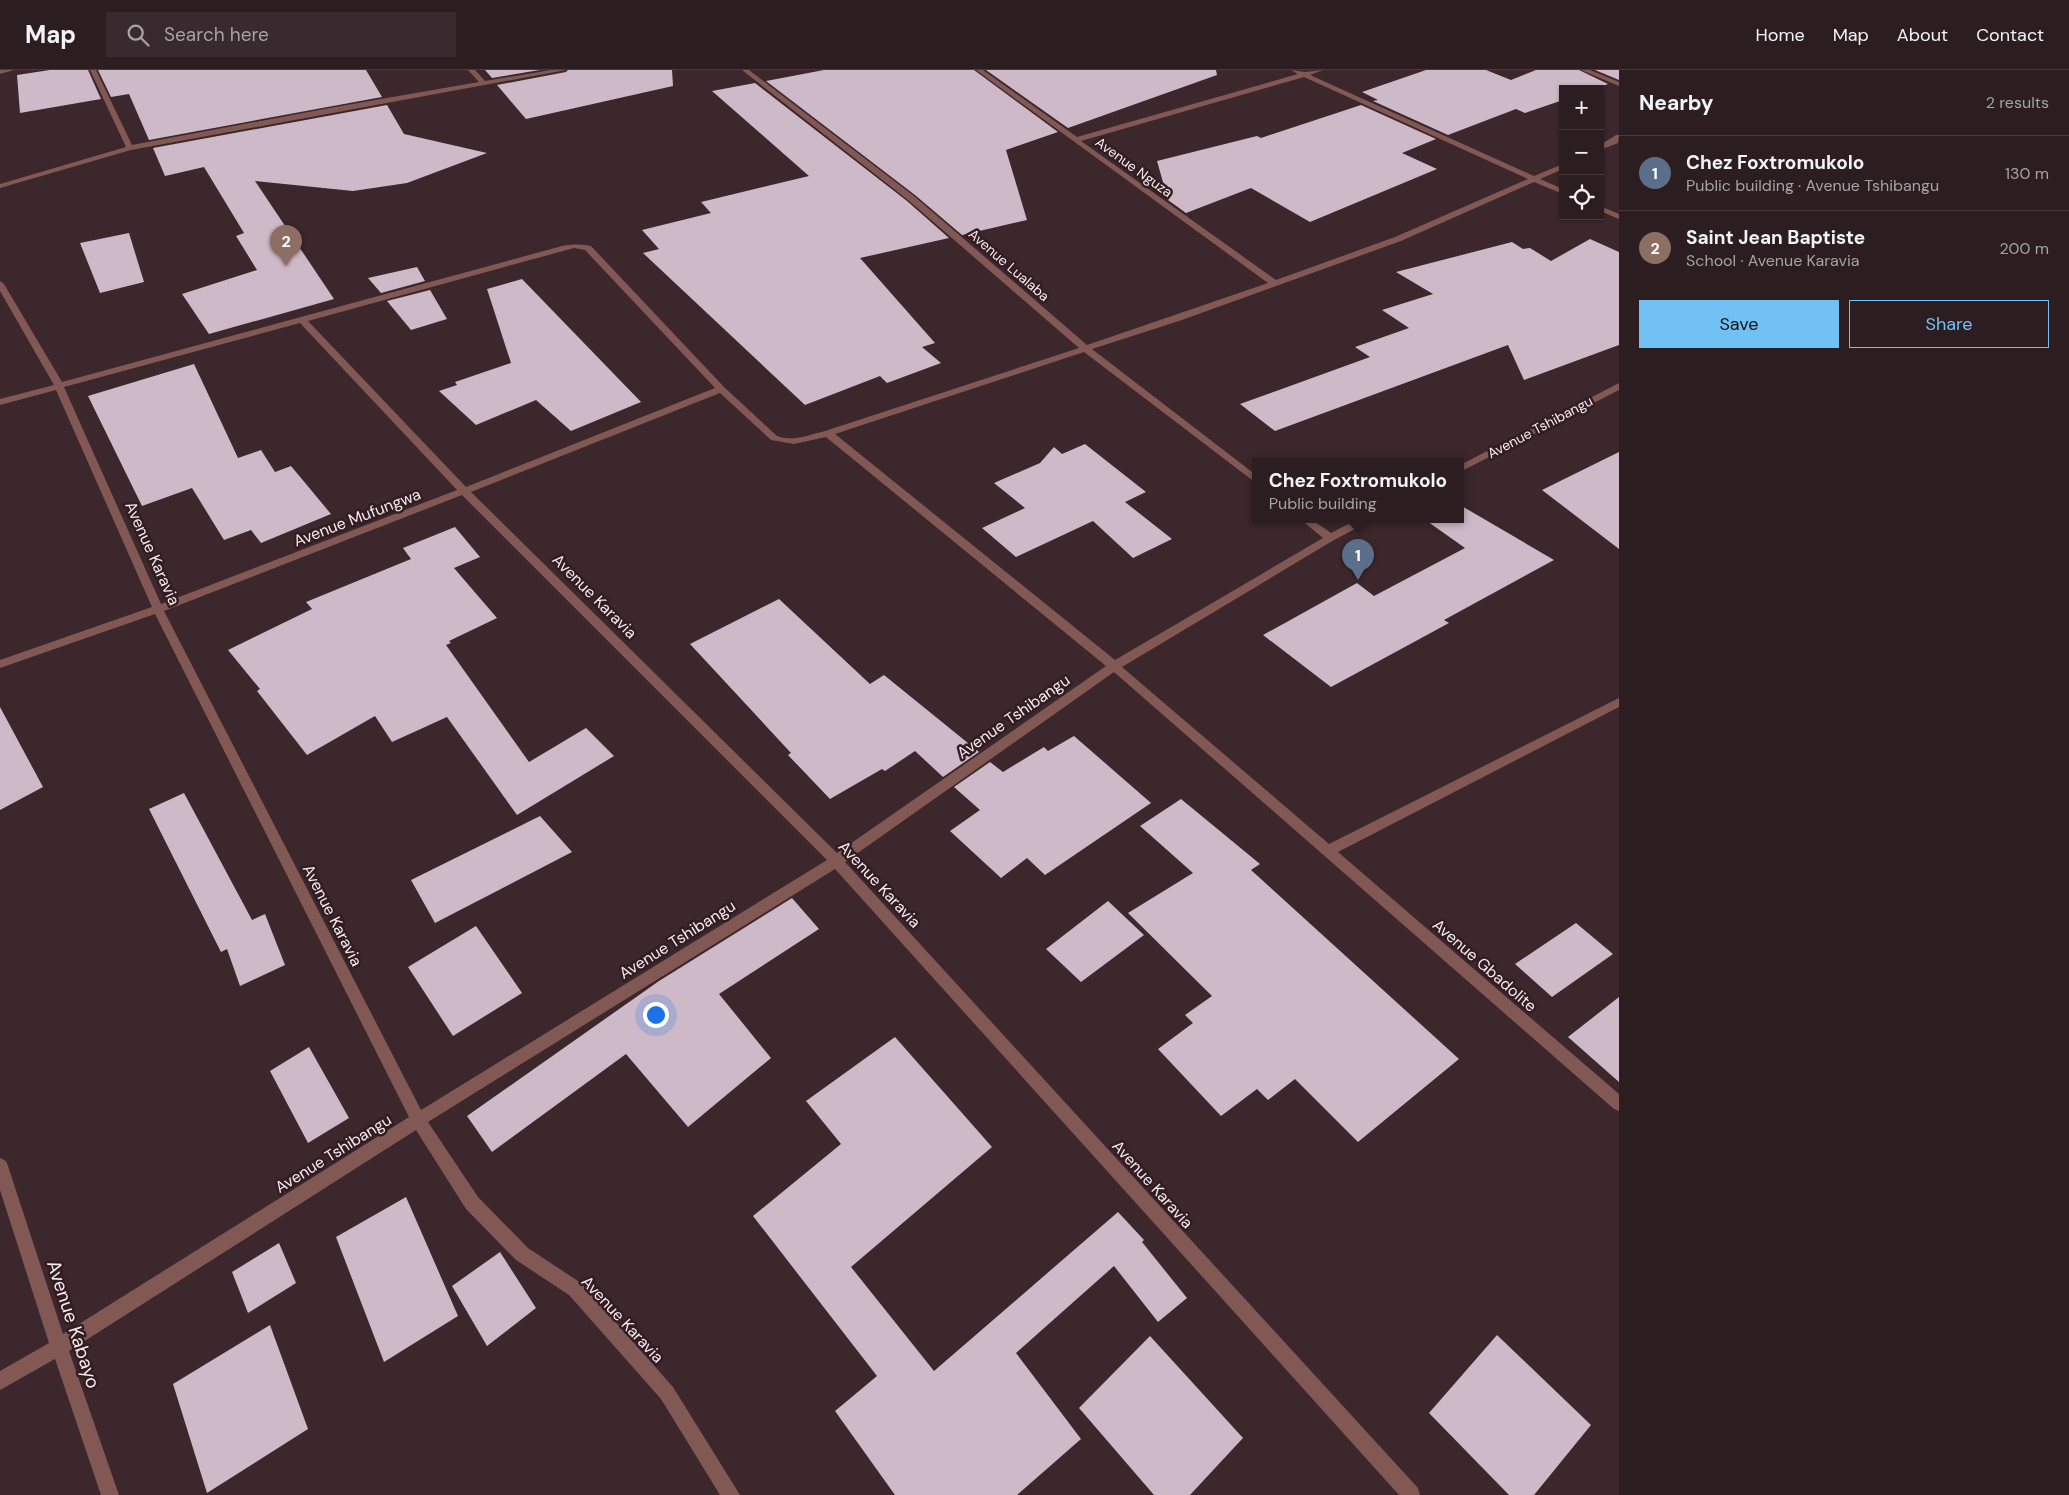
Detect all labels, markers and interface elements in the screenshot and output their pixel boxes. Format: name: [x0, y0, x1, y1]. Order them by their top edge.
search box: [106, 12, 456, 57]
text: Map: [25, 19, 76, 50]
icon: search: [124, 21, 152, 49]
text: Search here: [164, 22, 269, 47]
text: Home: [1755, 23, 1805, 47]
text: Map: [1833, 23, 1869, 47]
text: About: [1897, 23, 1948, 47]
text: Contact: [1976, 23, 2044, 47]
map controls: [1559, 85, 1604, 220]
button: +: [1559, 85, 1604, 130]
text: Nearby: [1639, 89, 1713, 117]
text: 2 results: [1986, 92, 2049, 113]
button: −: [1559, 130, 1604, 175]
street label: Avenue Nguza: [1092, 133, 1176, 201]
text: Chez Foxtromukolo: [1686, 150, 1864, 175]
text: 1: [1652, 163, 1658, 184]
text: 130 m: [2005, 163, 2049, 184]
button: locate: [1559, 175, 1604, 220]
text: Public building · Avenue Tshibangu: [1686, 175, 1939, 196]
pin: 2: [270, 225, 302, 266]
street label: Avenue Lualaba: [965, 225, 1053, 305]
text: Saint Jean Baptiste: [1686, 225, 1865, 250]
text: 2: [1650, 238, 1660, 259]
text: 200 m: [2000, 238, 2049, 259]
text: School · Avenue Karavia: [1686, 250, 1859, 271]
button: Save: [1639, 300, 1839, 348]
button: Share: [1849, 300, 2049, 348]
street label: Avenue Tshibangu: [1484, 392, 1596, 462]
popup: [1252, 458, 1464, 523]
text: Chez Foxtromukolo: [1269, 468, 1447, 493]
street label: Avenue Mufungwa: [291, 484, 424, 551]
text: Public building: [1269, 493, 1377, 514]
street label: Avenue Karavia: [120, 498, 185, 608]
pin: 1: [1342, 539, 1374, 580]
street label: Avenue Karavia: [548, 549, 642, 643]
street label: Avenue Tshibangu: [953, 669, 1074, 763]
street label: Avenue Karavia: [834, 836, 925, 932]
street label: Avenue Karavia: [298, 861, 367, 970]
street label: Avenue Tshibangu: [615, 895, 739, 984]
street label: Avenue Gbadolite: [1428, 914, 1541, 1016]
your location: [643, 1002, 669, 1028]
street label: Avenue Tshibangu: [271, 1109, 395, 1198]
street label: Avenue Karavia: [1107, 1136, 1198, 1233]
street label: Avenue Kabayo: [41, 1257, 106, 1392]
street label: Avenue Karavia: [577, 1271, 668, 1367]

